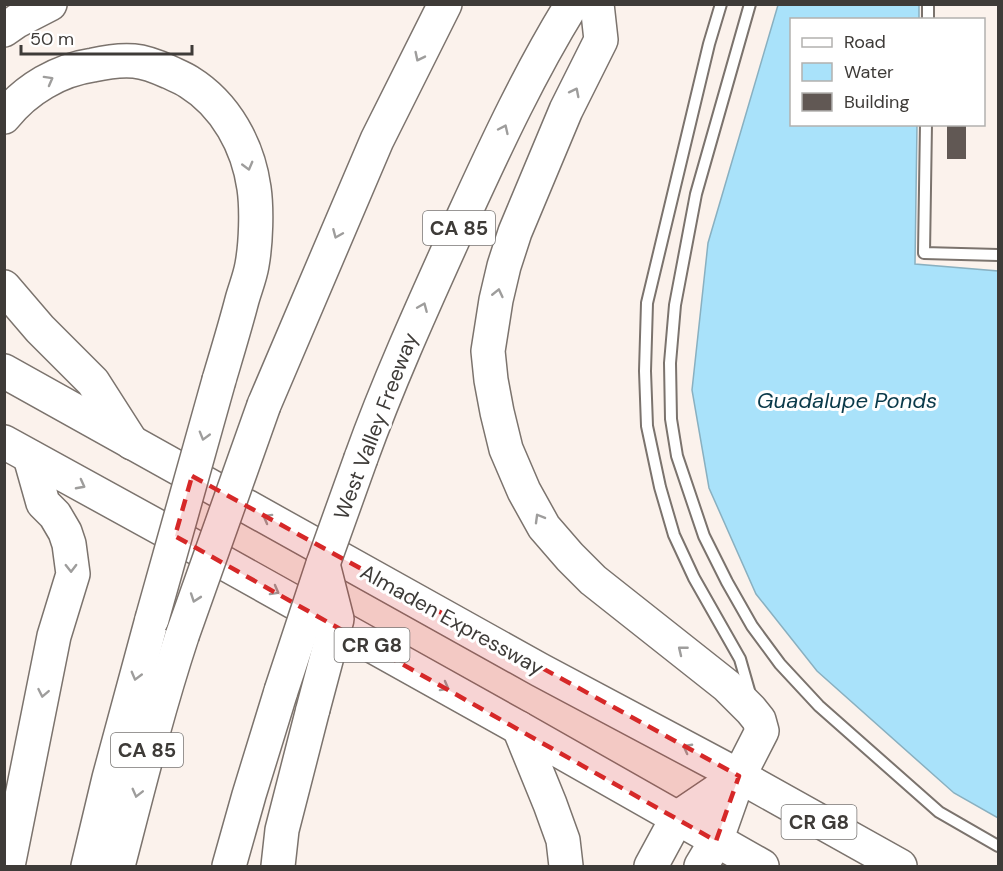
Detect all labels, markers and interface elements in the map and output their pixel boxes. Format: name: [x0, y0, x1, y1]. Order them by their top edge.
scale bar: [21, 18, 192, 56]
legend: [790, 18, 985, 126]
text: 50 m: [30, 27, 74, 51]
text: Road: [844, 30, 886, 54]
one-way arrow: [414, 51, 426, 62]
text: Water: [844, 60, 894, 84]
one-way arrow: [43, 76, 53, 87]
one-way arrow: [568, 87, 579, 98]
text: Building: [844, 90, 909, 114]
one-way arrow: [497, 125, 509, 136]
one-way arrow: [241, 160, 254, 170]
road number: CA 85: [423, 211, 495, 245]
one-way arrow: [332, 228, 344, 239]
one-way arrow: [491, 288, 504, 298]
one-way arrow: [416, 302, 428, 313]
street label: West Valley Freeway: [327, 328, 425, 523]
water label: Guadalupe Ponds: [757, 386, 937, 415]
one-way arrow: [198, 431, 211, 441]
one-way arrow: [75, 478, 86, 489]
one-way arrow: [263, 514, 274, 525]
one-way arrow: [535, 514, 547, 524]
street label: Almaden Expressway: [355, 558, 549, 682]
one-way arrow: [65, 564, 77, 573]
one-way arrow: [269, 584, 279, 595]
one-way arrow: [190, 593, 203, 603]
road number: CR G8: [334, 628, 410, 662]
one-way arrow: [677, 646, 688, 657]
one-way arrow: [131, 671, 144, 681]
one-way arrow: [439, 679, 449, 691]
one-way arrow: [37, 688, 50, 698]
road number: CA 85: [111, 733, 183, 767]
one-way arrow: [683, 744, 694, 756]
one-way arrow: [131, 788, 144, 798]
road number: CR G8: [782, 805, 856, 839]

